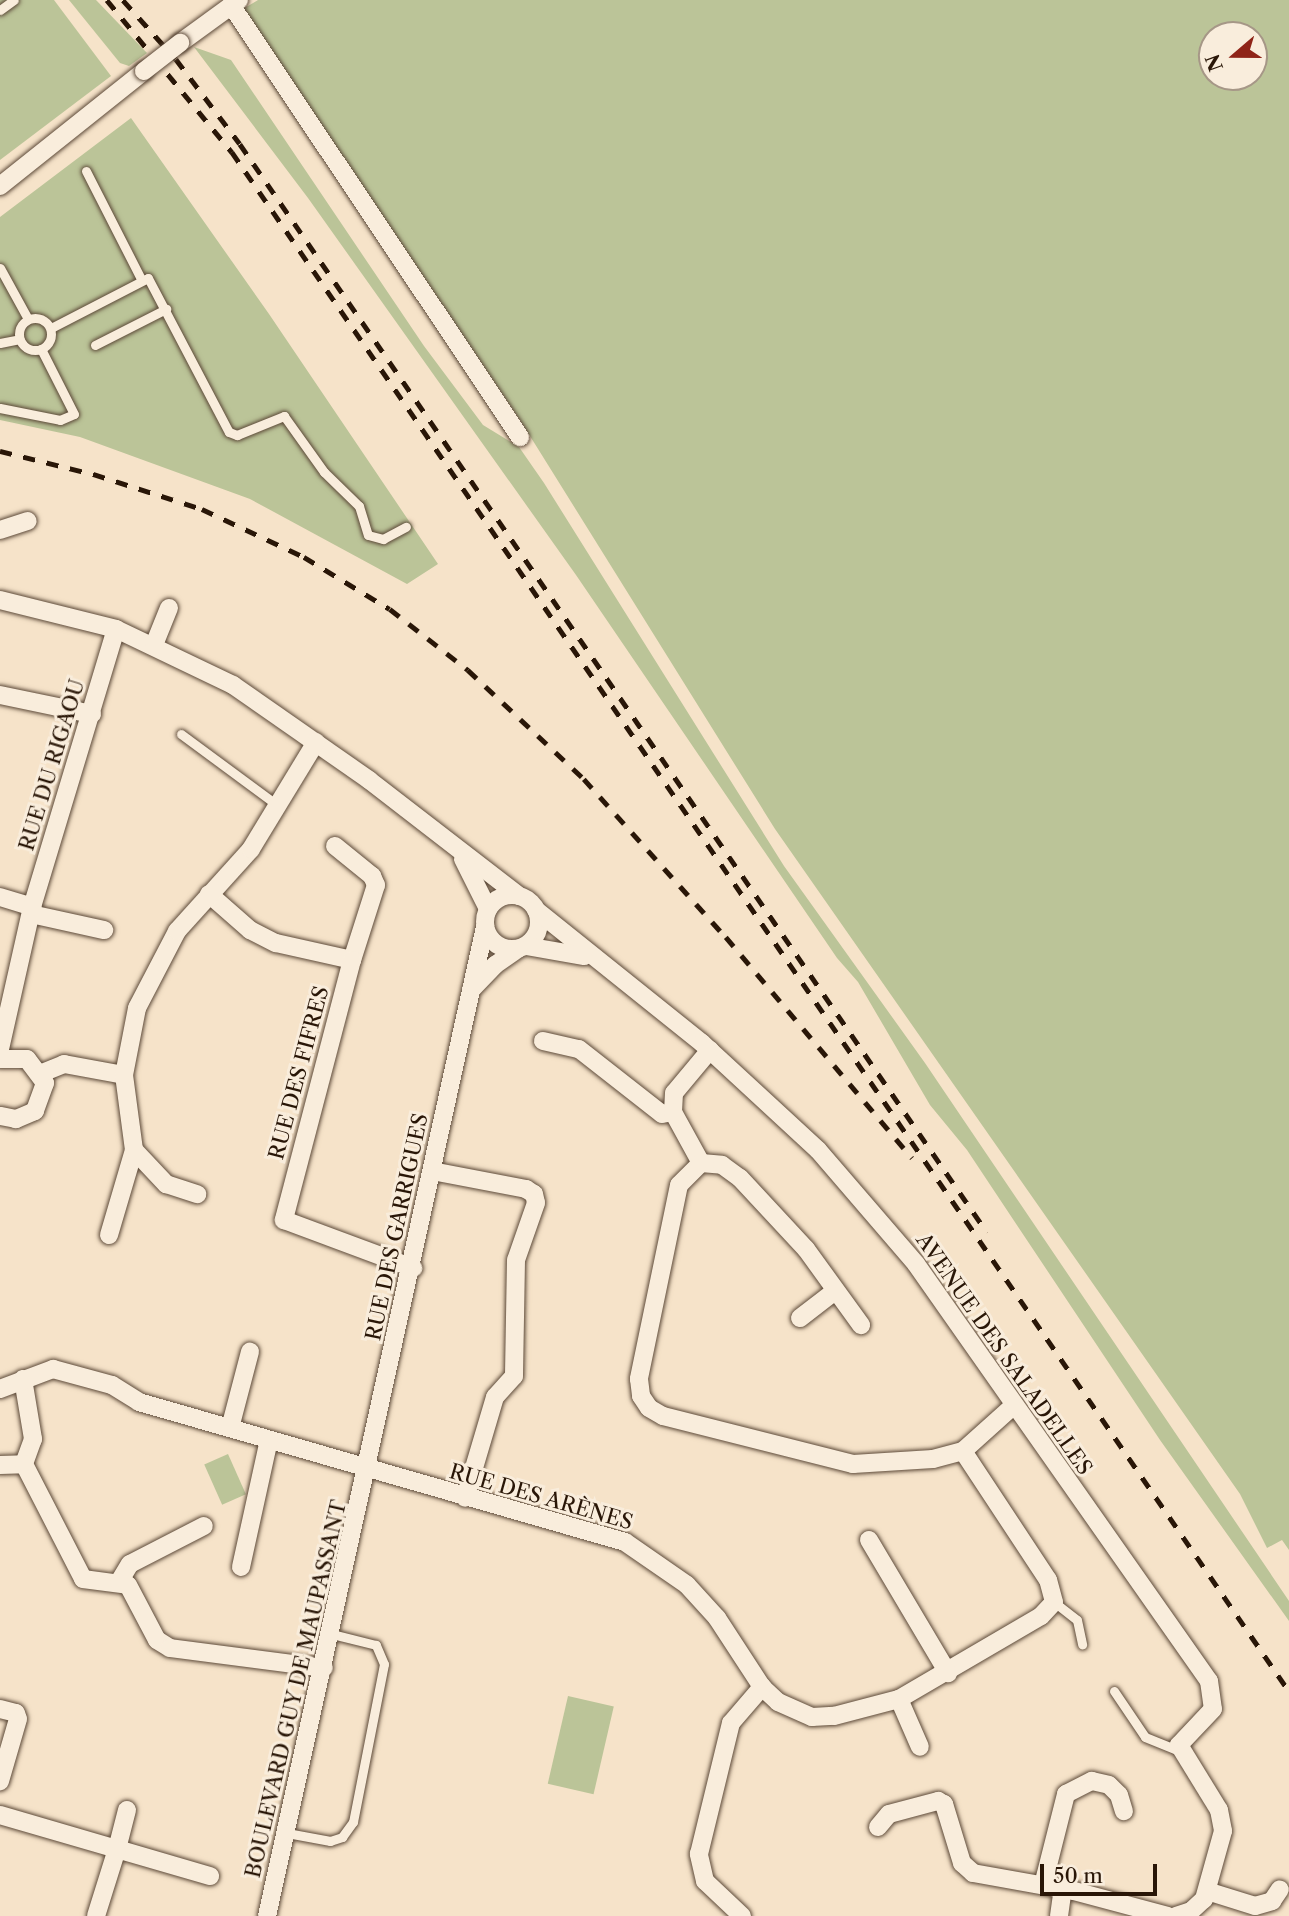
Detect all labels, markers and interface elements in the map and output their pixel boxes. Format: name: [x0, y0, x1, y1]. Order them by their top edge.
north arrow: [1198, 21, 1268, 91]
text: N: [1201, 51, 1228, 74]
street label: RUE DU RIGAOU: [14, 676, 90, 854]
street label: RUE DES FIFRES: [264, 984, 334, 1162]
street label: RUE DES GARRIGUES: [361, 1111, 433, 1343]
street label: AVENUE DES SALADELLES: [911, 1228, 1097, 1480]
street label: RUE DES ARÈNES: [446, 1459, 636, 1535]
street label: BOULEVARD GUY DE MAUPASSANT: [240, 1497, 352, 1881]
scale bar: [1044, 1850, 1161, 1894]
text: 50 m: [1053, 1863, 1103, 1888]

